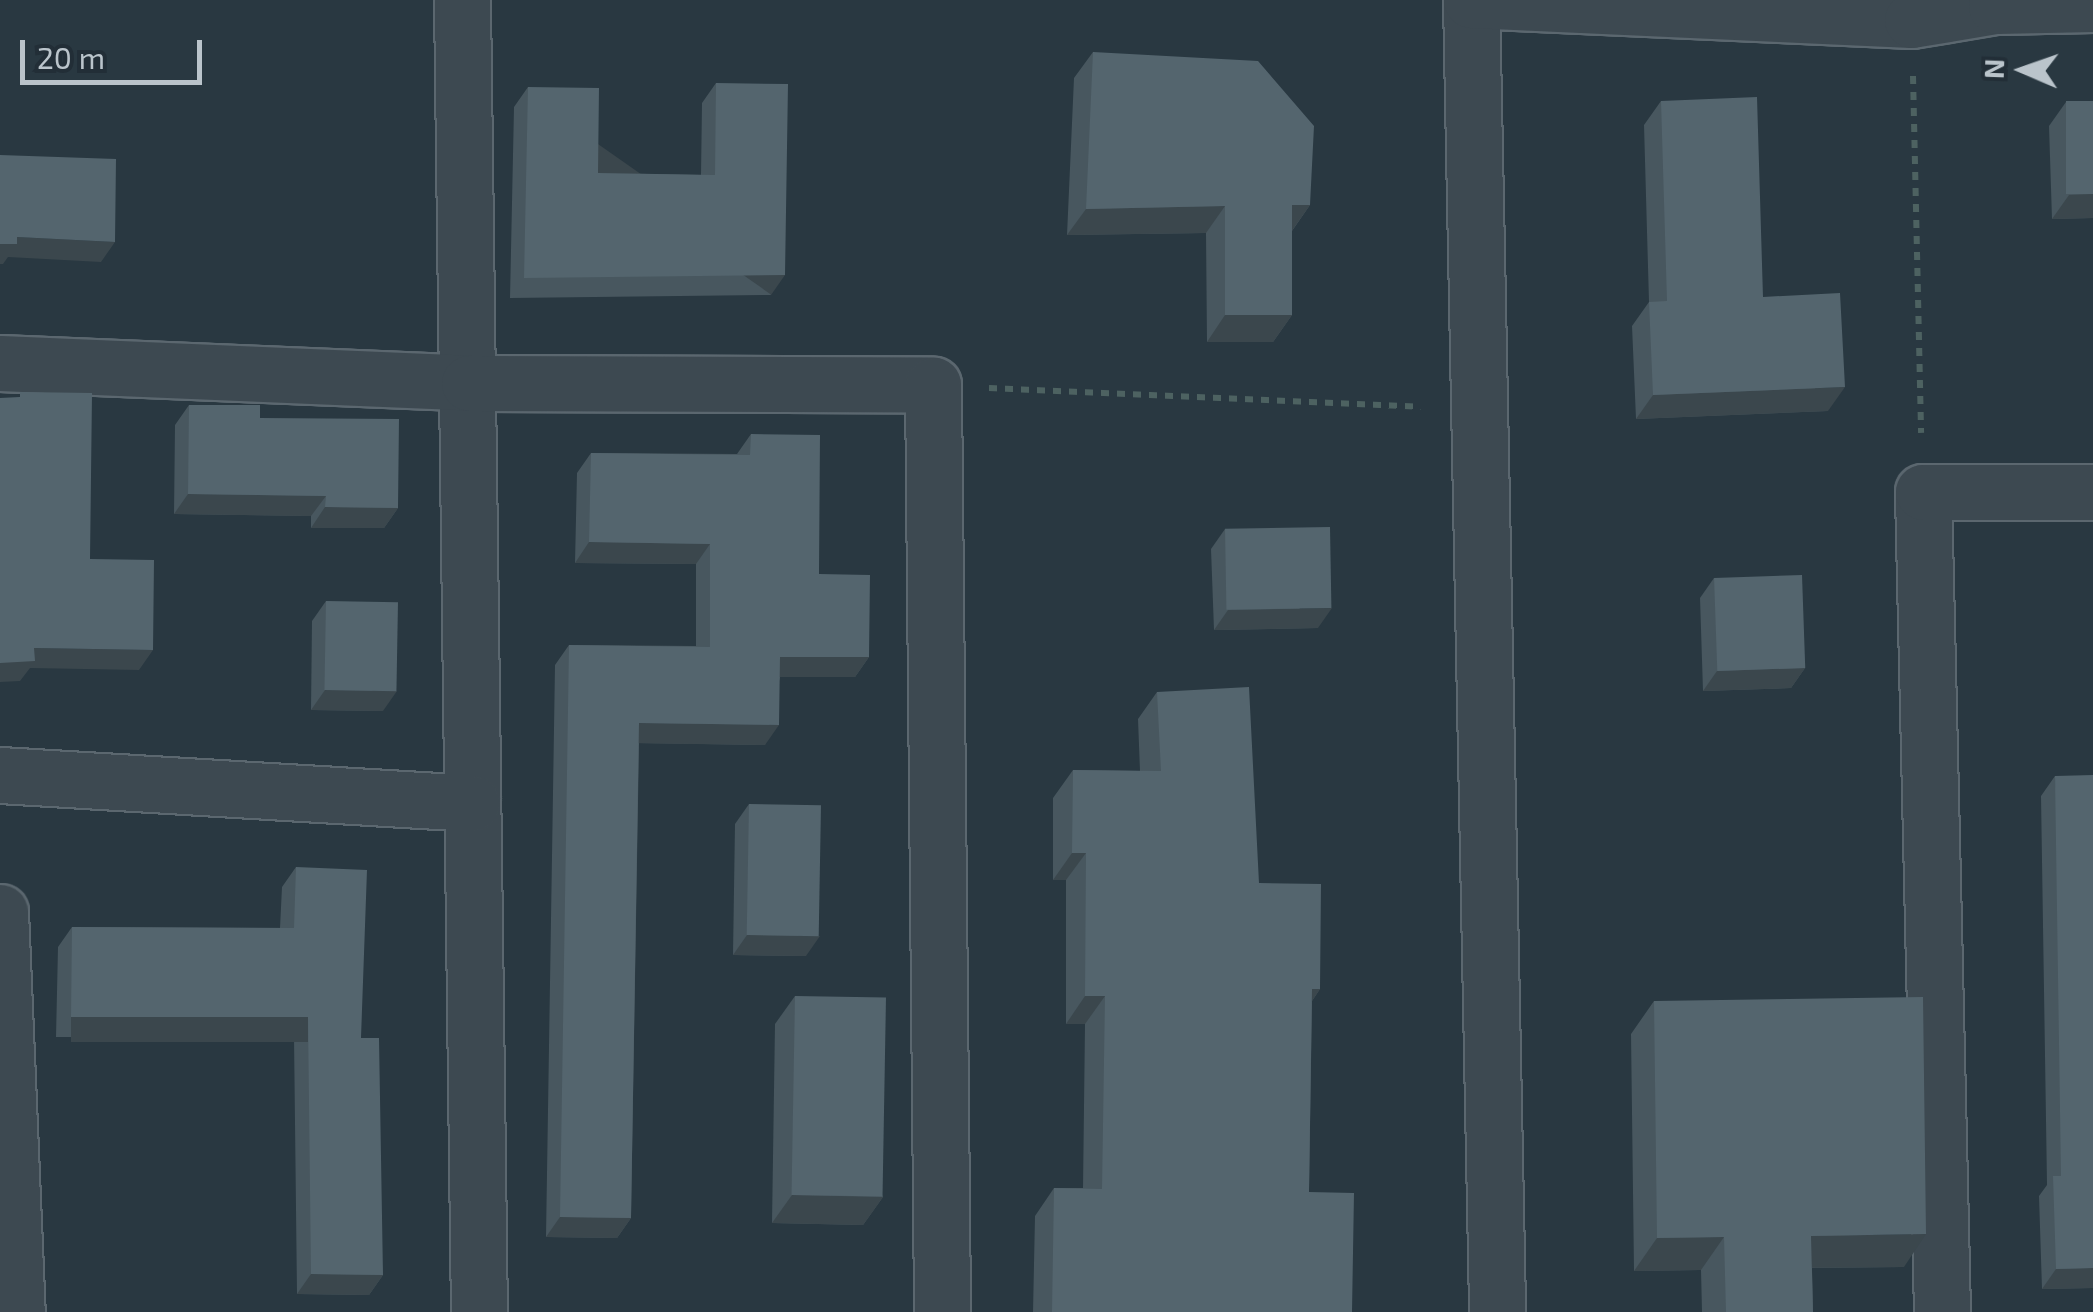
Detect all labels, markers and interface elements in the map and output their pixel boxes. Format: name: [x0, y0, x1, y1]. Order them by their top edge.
scale bar: [25, 20, 208, 82]
north arrow: [1973, 20, 2073, 120]
text: 20 m: [37, 39, 105, 75]
text: N: [1976, 58, 2010, 80]

